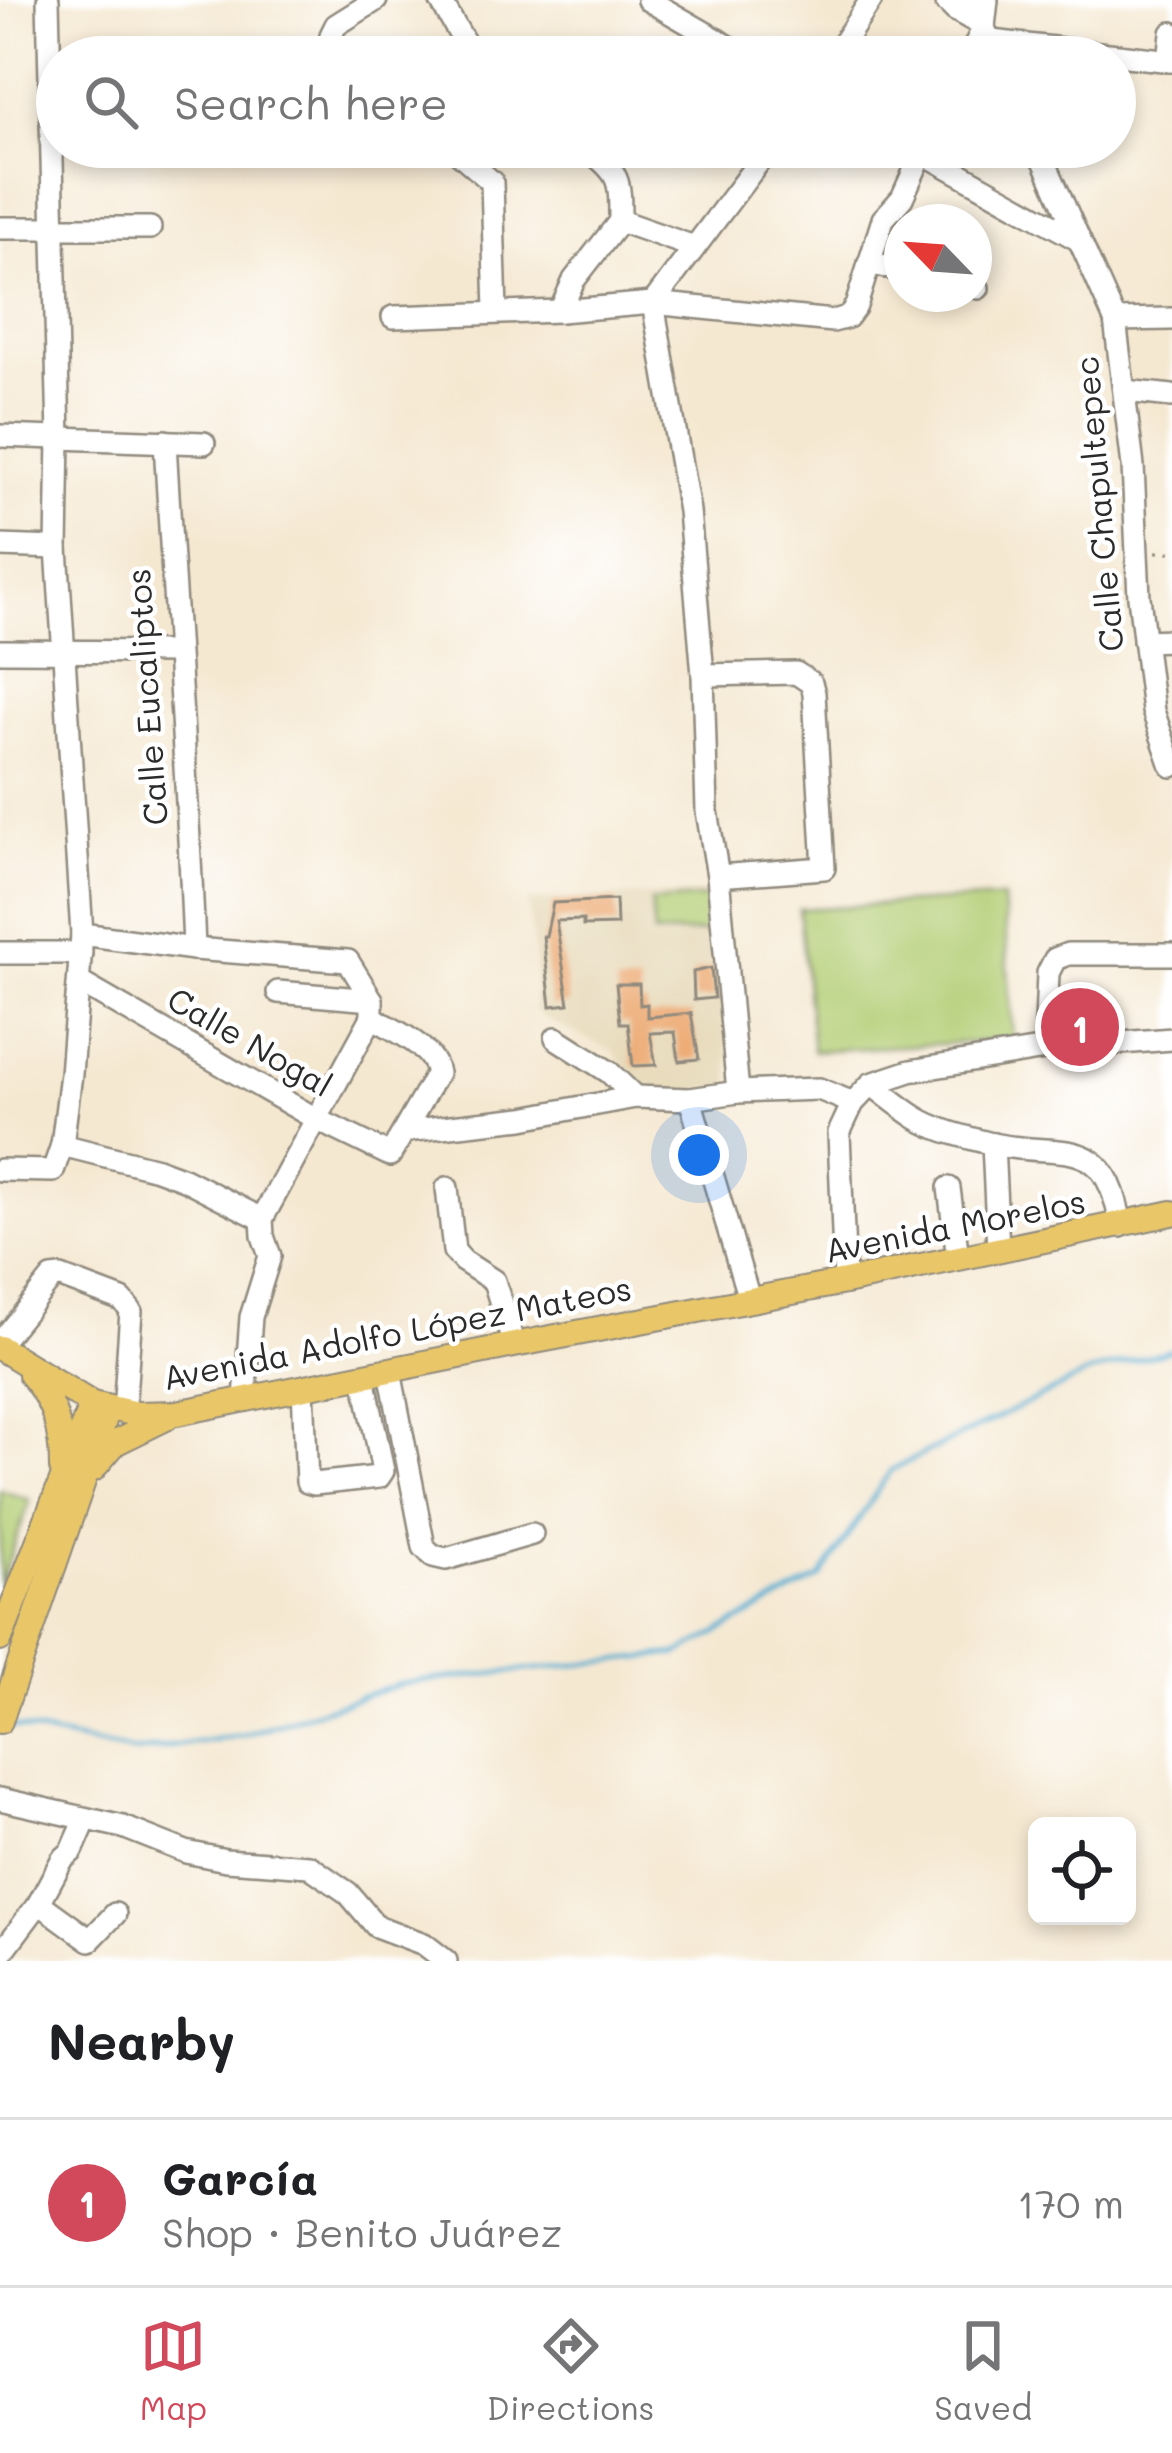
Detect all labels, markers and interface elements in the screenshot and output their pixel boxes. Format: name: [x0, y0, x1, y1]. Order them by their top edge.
search box: [36, 36, 1136, 168]
icon: search: [78, 69, 144, 135]
text: Search here: [174, 73, 448, 131]
north arrow: [884, 204, 992, 312]
street label: Calle Chapultepec: [1063, 355, 1132, 654]
street label: Calle Eucaliptos: [115, 567, 176, 827]
street label: Calle Nogal: [161, 976, 341, 1105]
pin: 1: [1041, 982, 1119, 1072]
your location: [669, 1125, 729, 1185]
street label: Avenida Morelos: [821, 1178, 1089, 1271]
street label: Avenida Adolfo López Mateos: [159, 1265, 635, 1398]
map controls: [1028, 1817, 1136, 1925]
button: locate: [1028, 1817, 1136, 1925]
text: Nearby: [48, 2006, 235, 2073]
text: García: [162, 2148, 318, 2206]
text: 1: [78, 2177, 96, 2228]
text: 170 m: [1017, 2177, 1124, 2228]
text: Shop · Benito Juárez: [162, 2206, 562, 2257]
tab: Map: [140, 2313, 207, 2428]
tab: Directions: [487, 2313, 654, 2428]
tab: Saved: [934, 2313, 1032, 2428]

